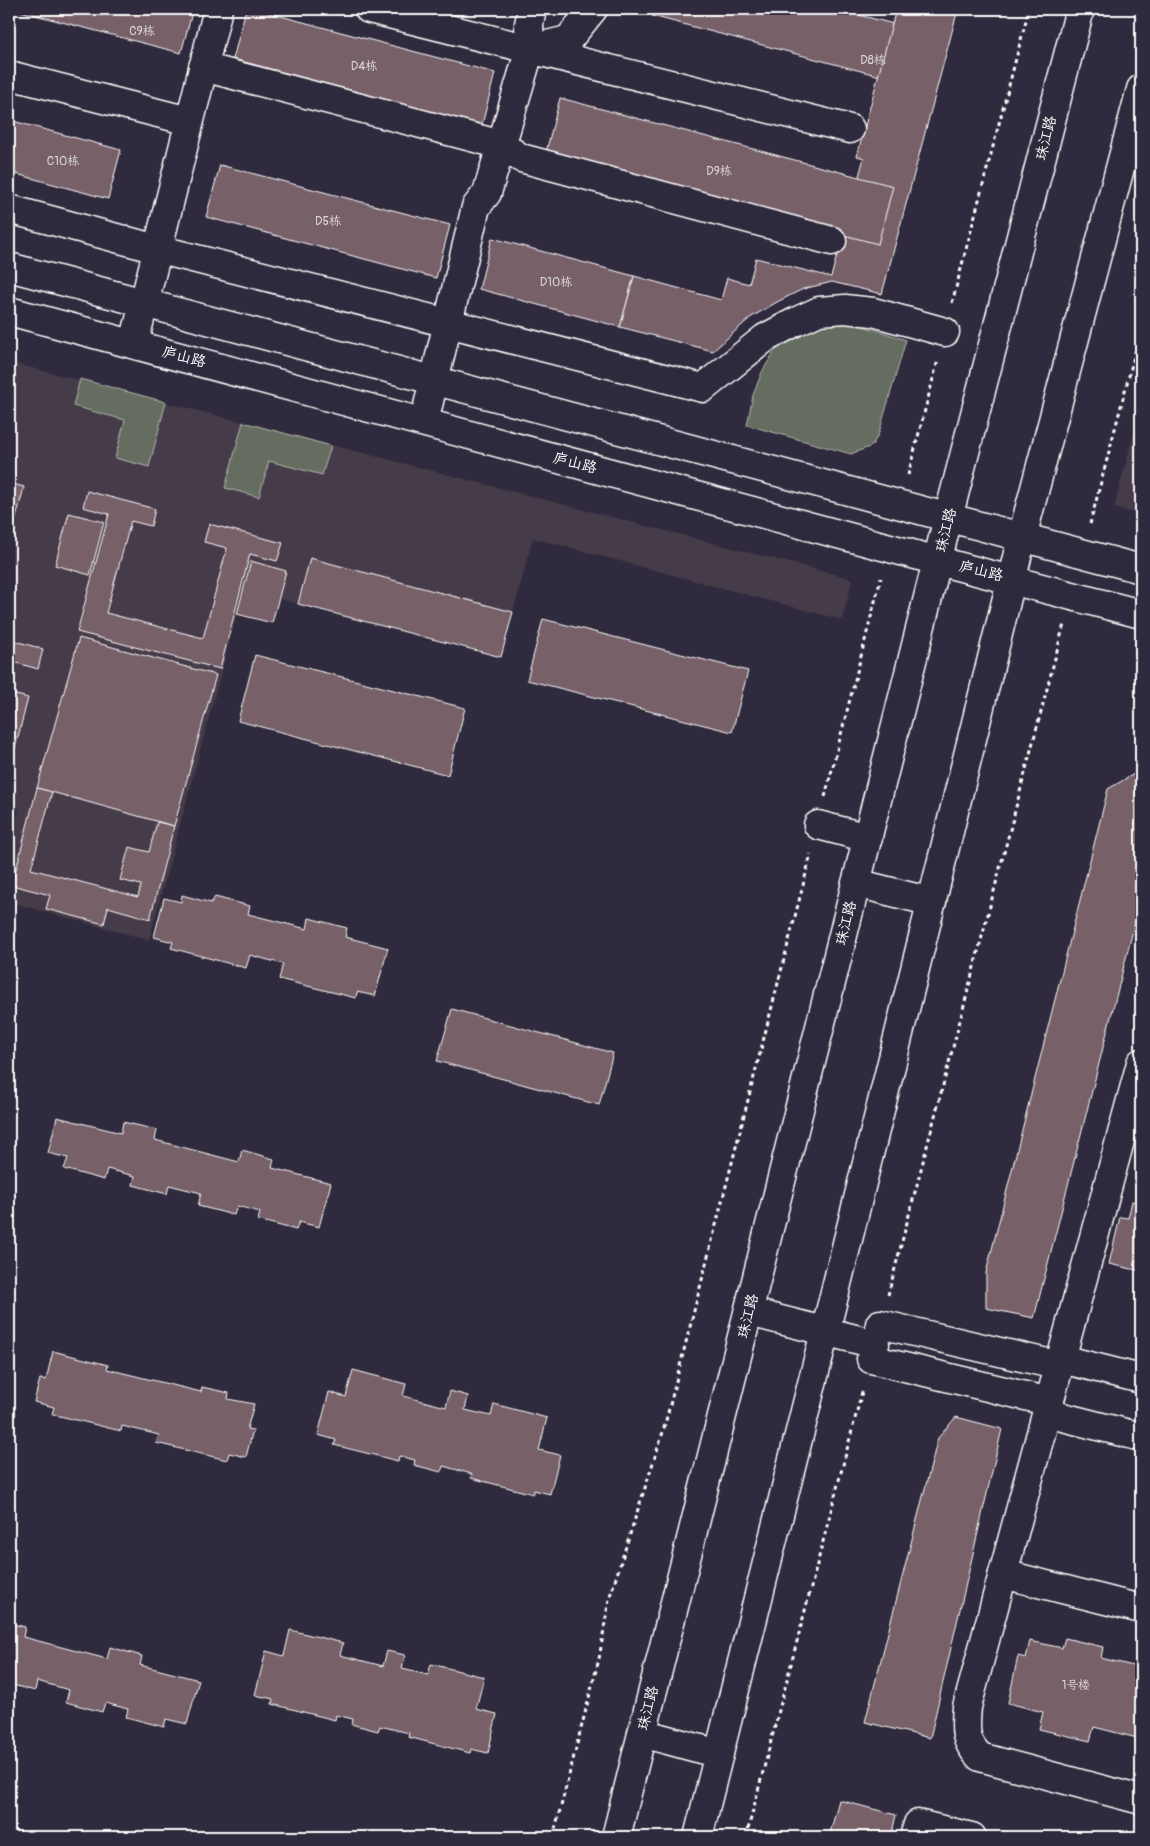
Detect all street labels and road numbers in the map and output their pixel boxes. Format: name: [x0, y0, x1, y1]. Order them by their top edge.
street label: 珠江路: [1031, 114, 1061, 162]
street label: 庐山路: [160, 342, 208, 372]
street label: 庐山路: [551, 448, 599, 478]
street label: 珠江路: [931, 506, 961, 554]
street label: 庐山路: [957, 556, 1005, 586]
street label: 珠江路: [831, 899, 861, 947]
street label: 珠江路: [733, 1292, 763, 1340]
street label: 珠江路: [633, 1684, 663, 1732]

